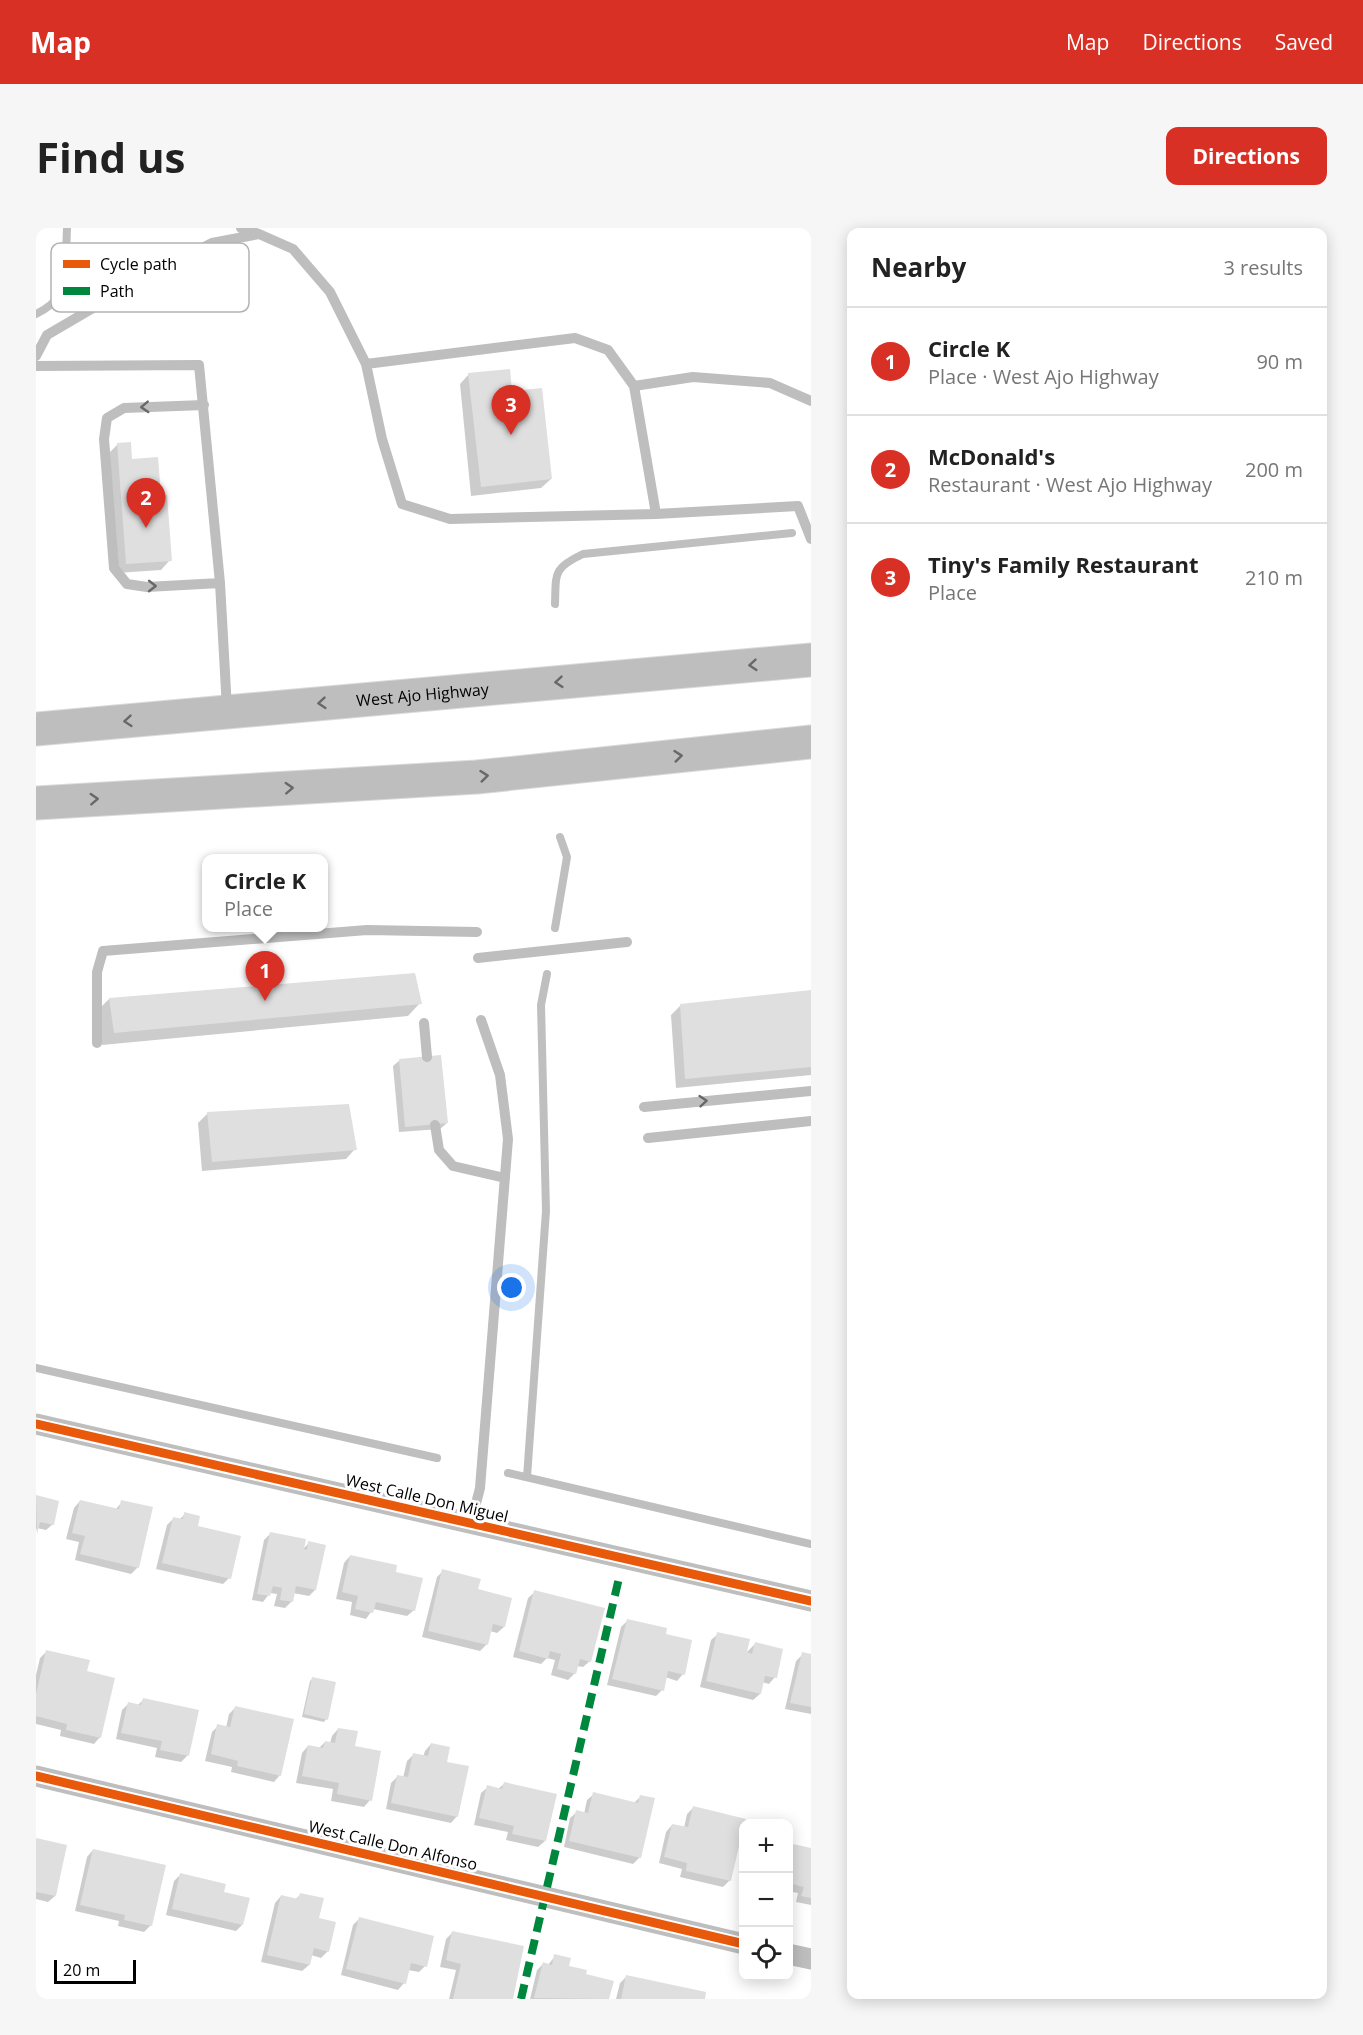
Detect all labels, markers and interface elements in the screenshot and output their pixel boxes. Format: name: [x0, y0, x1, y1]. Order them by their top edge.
text: Map: [30, 23, 91, 61]
text: Map: [1066, 28, 1109, 56]
text: Directions: [1142, 28, 1242, 56]
text: Saved: [1275, 28, 1333, 56]
button: Directions: [1166, 127, 1327, 185]
text: Find us: [36, 128, 185, 185]
legend: [51, 243, 249, 312]
text: Nearby: [871, 249, 966, 285]
text: Cycle path: [100, 253, 177, 275]
text: 3 results: [1223, 254, 1303, 281]
text: Path: [100, 280, 134, 302]
text: Circle K: [928, 333, 1010, 363]
text: 1: [885, 348, 896, 375]
text: 90 m: [1256, 348, 1303, 375]
text: Place · West Ajo Highway: [928, 363, 1159, 390]
pin: 3: [492, 386, 530, 435]
one-way arrow: [141, 401, 150, 414]
text: McDonald's: [928, 441, 1055, 471]
text: 2: [885, 456, 896, 483]
text: 200 m: [1245, 456, 1303, 483]
text: Restaurant · West Ajo Highway: [928, 471, 1212, 498]
pin: 2: [126, 478, 166, 528]
text: Tiny's Family Restaurant: [928, 549, 1199, 579]
text: 3: [885, 564, 896, 591]
text: 210 m: [1245, 564, 1303, 591]
text: Place: [928, 579, 977, 606]
one-way arrow: [148, 580, 157, 592]
one-way arrow: [748, 658, 757, 671]
one-way arrow: [554, 675, 563, 688]
street label: West Ajo Highway: [355, 678, 491, 711]
one-way arrow: [318, 696, 327, 709]
one-way arrow: [124, 714, 133, 727]
one-way arrow: [673, 750, 682, 763]
one-way arrow: [479, 770, 488, 783]
one-way arrow: [285, 781, 294, 794]
one-way arrow: [90, 792, 99, 805]
popup: [202, 854, 328, 932]
text: Circle K: [224, 865, 306, 895]
text: Place: [224, 895, 273, 922]
pin: 1: [246, 952, 284, 1001]
one-way arrow: [698, 1095, 707, 1108]
your location: [497, 1273, 526, 1302]
street label: West Calle Don Miguel: [343, 1469, 511, 1527]
street label: West Calle Don Alfonso: [306, 1815, 480, 1875]
map controls: [739, 1819, 793, 1981]
button: +: [739, 1819, 793, 1873]
button: −: [739, 1873, 793, 1927]
button: locate: [739, 1927, 793, 1981]
scale bar: [54, 1957, 136, 1984]
text: 20 m: [63, 1959, 100, 1981]

